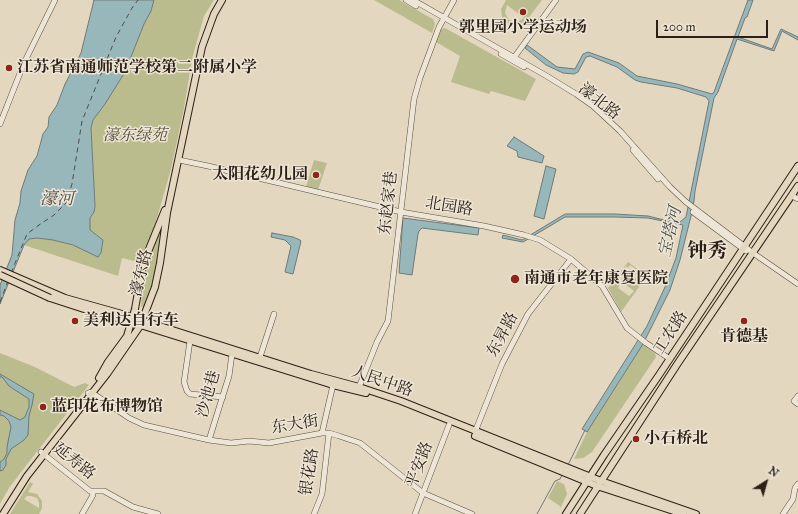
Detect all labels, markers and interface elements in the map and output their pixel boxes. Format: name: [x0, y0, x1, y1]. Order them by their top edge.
marker: 郭里园小学运动场: [518, 7, 528, 17]
scale bar: [658, 12, 770, 38]
place label: 郭里园小学运动场: [459, 18, 587, 38]
text: 200 m: [663, 20, 696, 34]
place label: 江苏省南通师范学校第二附属小学: [17, 58, 257, 78]
marker: 江苏省南通师范学校第二附属小学: [4, 63, 14, 73]
street label: 濠北路: [574, 80, 624, 124]
park label: 濠东绿苑: [103, 126, 167, 146]
place label: 太阳花幼儿园: [212, 165, 308, 185]
marker: 太阳花幼儿园: [311, 170, 321, 180]
street label: 东赵家巷: [376, 170, 402, 236]
water label: 濠河: [40, 190, 74, 210]
street label: 北园路: [424, 194, 474, 220]
water label: 宝塔河: [655, 205, 687, 259]
district label: 钟秀: [687, 240, 727, 264]
street label: 濠东路: [127, 247, 157, 299]
place label: 南通市老年康复医院: [524, 269, 668, 289]
marker: 南通市老年康复医院: [509, 273, 521, 285]
street label: 工农路: [650, 308, 692, 358]
street label: 东昇路: [483, 309, 523, 361]
place label: 美利达自行车: [83, 311, 179, 331]
marker: 美利达自行车: [70, 316, 80, 326]
marker: 肯德基: [739, 316, 749, 326]
place label: 肯德基: [720, 327, 768, 347]
street label: 人民中路: [349, 363, 415, 401]
street label: 沙池巷: [193, 368, 225, 420]
place label: 蓝印花布博物馆: [51, 397, 163, 417]
marker: 蓝印花布博物馆: [38, 402, 48, 412]
street label: 东大街: [270, 412, 320, 438]
place label: 小石桥北: [644, 429, 708, 449]
marker: 小石桥北: [631, 434, 641, 444]
street label: 平安路: [402, 439, 438, 491]
street label: 延寿路: [49, 440, 99, 484]
street label: 银花路: [297, 447, 323, 497]
north arrow: [746, 462, 786, 502]
text: N: [766, 464, 781, 480]

